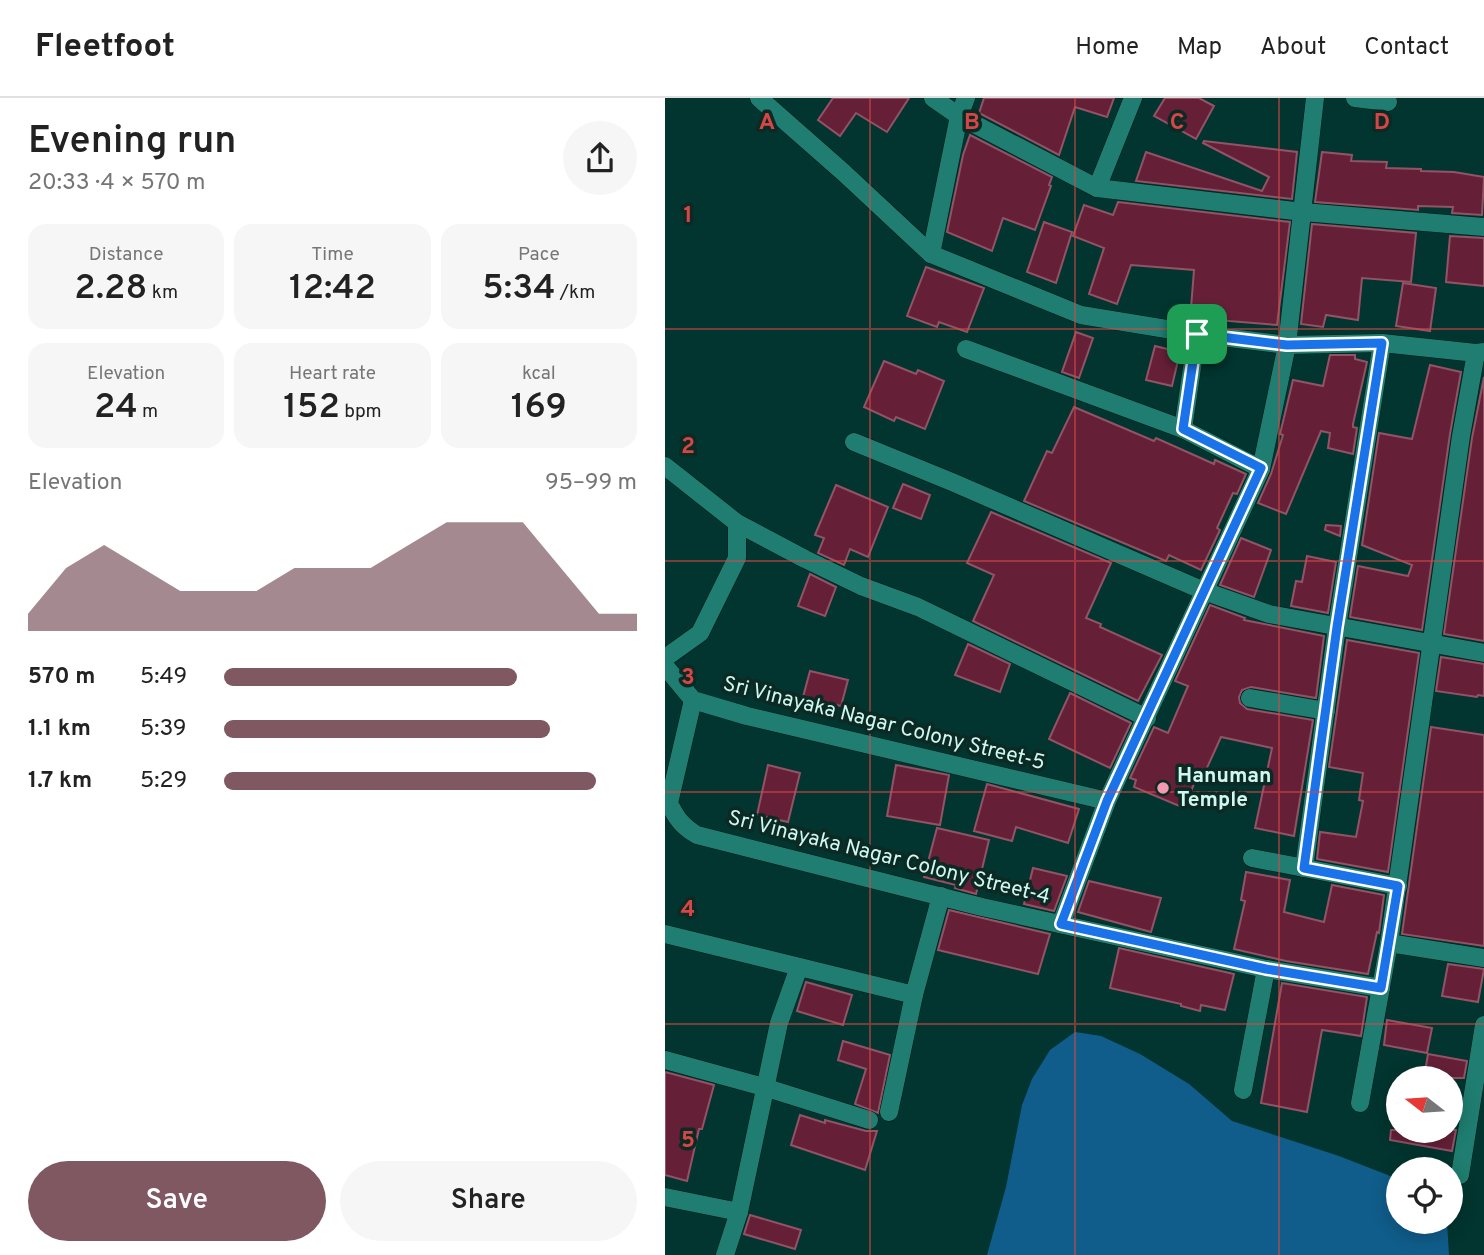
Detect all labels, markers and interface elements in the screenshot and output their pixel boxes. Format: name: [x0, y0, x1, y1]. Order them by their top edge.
text: Fleetfoot: [35, 27, 175, 69]
text: Home: [1075, 33, 1139, 63]
text: Map: [1177, 33, 1222, 63]
text: About: [1260, 33, 1326, 63]
text: Contact: [1364, 33, 1449, 63]
text: A: [759, 109, 775, 138]
text: B: [964, 109, 980, 138]
text: C: [1170, 109, 1184, 138]
text: D: [1374, 109, 1390, 138]
text: Evening run: [28, 118, 236, 167]
button: share: [563, 121, 637, 195]
text: 20:33 · 4 × 570 m: [28, 169, 205, 198]
text: 1: [683, 202, 693, 231]
text: Distance: [89, 243, 163, 267]
text: Time: [311, 243, 354, 267]
text: Pace: [518, 243, 560, 267]
text: 2.28: [74, 267, 147, 311]
text: 12:42: [289, 267, 376, 311]
text: 5:34: [482, 267, 555, 311]
text: km: [147, 281, 178, 305]
text: /km: [555, 281, 595, 305]
pin: [1167, 304, 1227, 364]
icon: arrive: [1178, 315, 1216, 353]
text: Elevation: [87, 362, 165, 386]
text: Heart rate: [289, 362, 376, 386]
text: kcal: [522, 362, 556, 386]
text: 24: [94, 386, 138, 430]
text: 152: [283, 386, 340, 430]
text: 169: [511, 386, 567, 430]
text: m: [138, 400, 158, 424]
text: bpm: [340, 400, 382, 424]
text: 2: [681, 433, 695, 462]
text: Elevation: [28, 469, 123, 498]
text: 95–99 m: [545, 469, 637, 498]
text: 570 m: [28, 663, 95, 692]
text: 5:49: [140, 663, 187, 692]
text: 3: [681, 664, 695, 693]
street label: Sri Vinayaka Nagar Colony Street-5: [720, 671, 1048, 777]
text: 1.1 km: [28, 715, 91, 744]
text: 5:39: [140, 715, 187, 744]
place label: Hanuman Temple: [1177, 763, 1272, 814]
text: 1.7 km: [28, 767, 92, 796]
text: 5:29: [140, 767, 187, 796]
marker: Hanuman Temple: [1155, 780, 1171, 796]
street label: Sri Vinayaka Nagar Colony Street-4: [725, 805, 1053, 911]
text: 4: [681, 896, 695, 925]
north arrow: [1386, 1066, 1463, 1143]
map controls: [1386, 1066, 1463, 1234]
text: 5: [681, 1127, 695, 1156]
button: locate: [1386, 1157, 1463, 1234]
button: Save: [28, 1161, 326, 1241]
button: Share: [340, 1161, 637, 1241]

